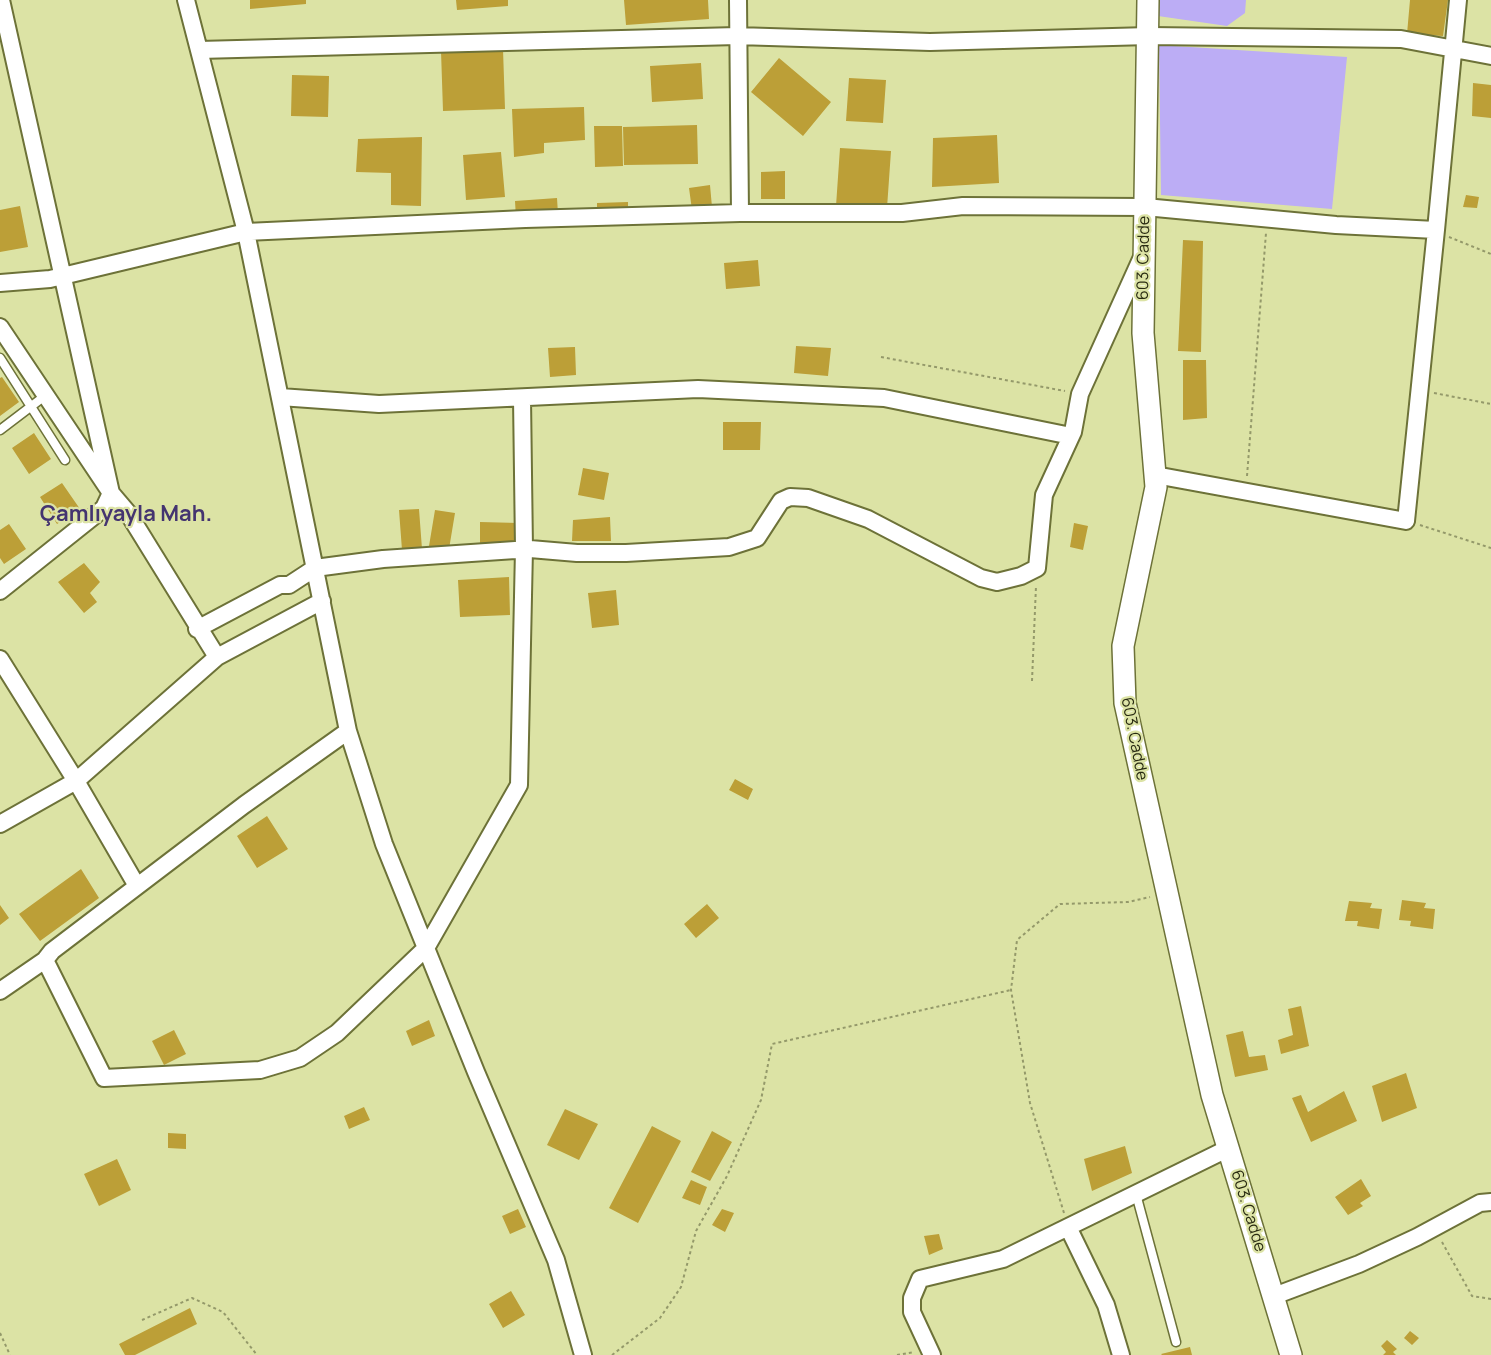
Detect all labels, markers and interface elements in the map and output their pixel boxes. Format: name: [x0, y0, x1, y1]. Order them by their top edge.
street label: 603. Cadde: [1134, 216, 1154, 300]
district label: Çamlıyayla Mah.: [40, 502, 212, 528]
street label: 603. Cadde: [1117, 696, 1151, 782]
street label: 603. Cadde: [1226, 1168, 1270, 1254]

